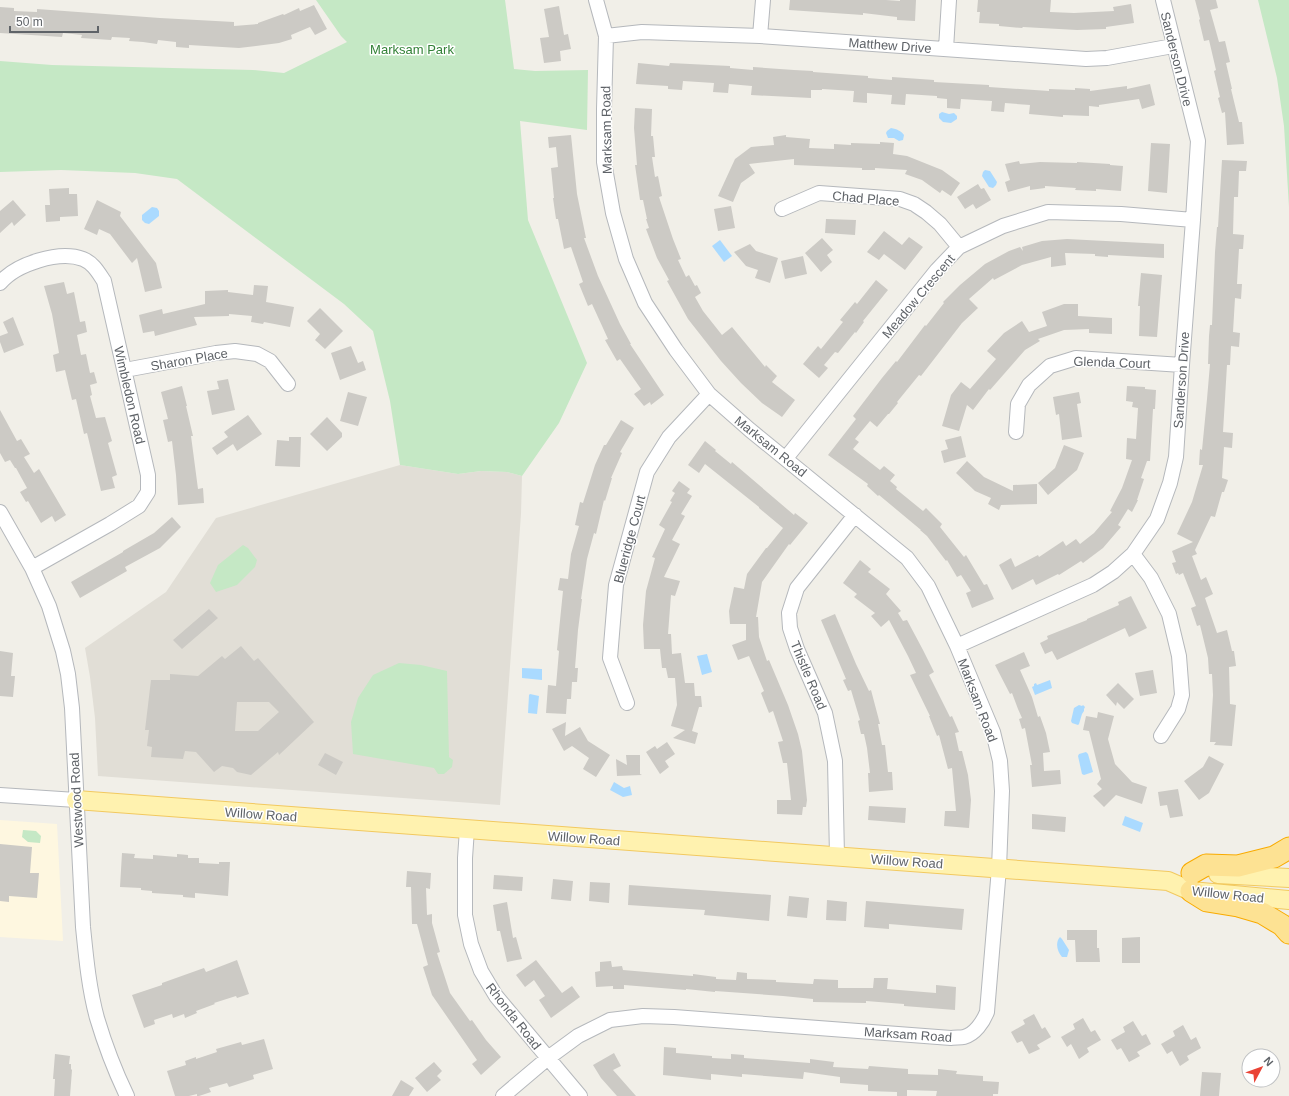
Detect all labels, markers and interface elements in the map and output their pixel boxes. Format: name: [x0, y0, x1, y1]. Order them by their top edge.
scale bar: [10, 8, 98, 34]
street label: Sanderson Drive: [1158, 10, 1196, 108]
text: 50 m: [16, 15, 43, 29]
street label: Matthew Drive: [848, 35, 932, 56]
park label: Marksam Park: [370, 42, 454, 57]
street label: Marksam Road: [598, 86, 615, 174]
street label: Chad Place: [832, 188, 900, 209]
street label: Meadow Crescent: [879, 251, 958, 341]
street label: Sanderson Drive: [1171, 331, 1192, 429]
street label: Wimbledon Road: [111, 345, 148, 445]
street label: Sharon Place: [149, 345, 229, 374]
street label: Glenda Court: [1073, 354, 1151, 371]
street label: Marksam Road: [732, 413, 810, 480]
street label: Blueridge Court: [611, 493, 649, 585]
street label: Thistle Road: [787, 639, 830, 712]
street label: Marksam Road: [955, 656, 1000, 744]
street label: Westwood Road: [67, 752, 86, 848]
street label: Willow Road: [224, 804, 298, 825]
street label: Willow Road: [547, 828, 621, 849]
street label: Willow Road: [870, 851, 944, 872]
street label: Willow Road: [1191, 883, 1265, 906]
street label: Rhonda Road: [483, 980, 544, 1053]
street label: Marksam Road: [863, 1024, 952, 1045]
north arrow: [1241, 1048, 1281, 1088]
text: N: [1261, 1055, 1276, 1068]

